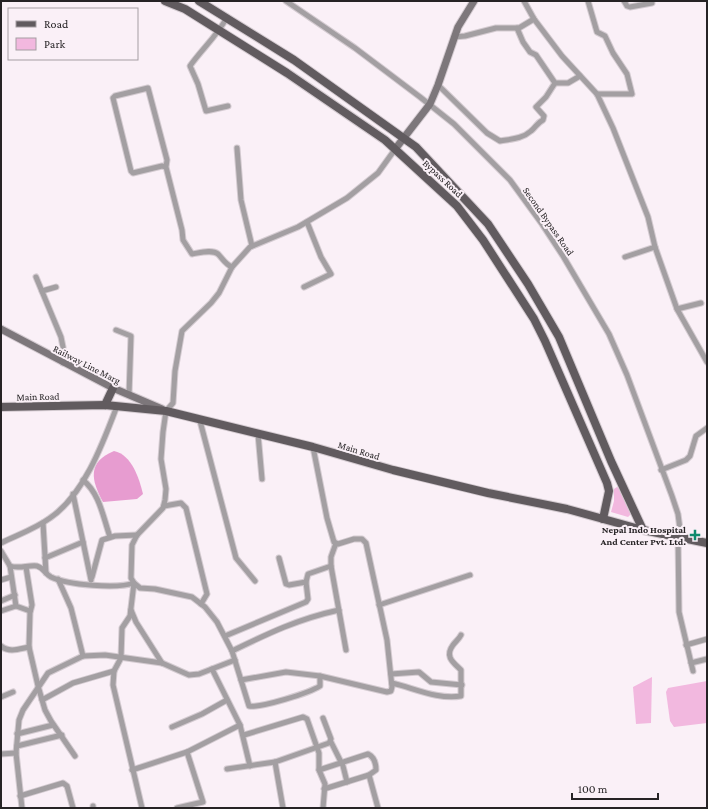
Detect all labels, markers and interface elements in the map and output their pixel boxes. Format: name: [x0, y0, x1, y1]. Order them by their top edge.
legend: [8, 8, 138, 60]
text: Road: [44, 17, 69, 31]
text: Park: [44, 37, 66, 51]
street label: Bypass Road: [421, 157, 465, 200]
street label: Second Bypass Road: [521, 185, 577, 258]
street label: Railway Line Marg: [51, 343, 122, 386]
street label: Main Road: [16, 391, 60, 402]
street label: Main Road: [337, 439, 382, 462]
place label: Nepal Indo Hospital And Center Pvt. Ltd.: [600, 524, 686, 547]
marker: Nepal Indo Hospital And Center Pvt. Ltd.: [689, 529, 701, 541]
scale bar: [572, 775, 658, 801]
text: 100 m: [578, 782, 608, 796]

